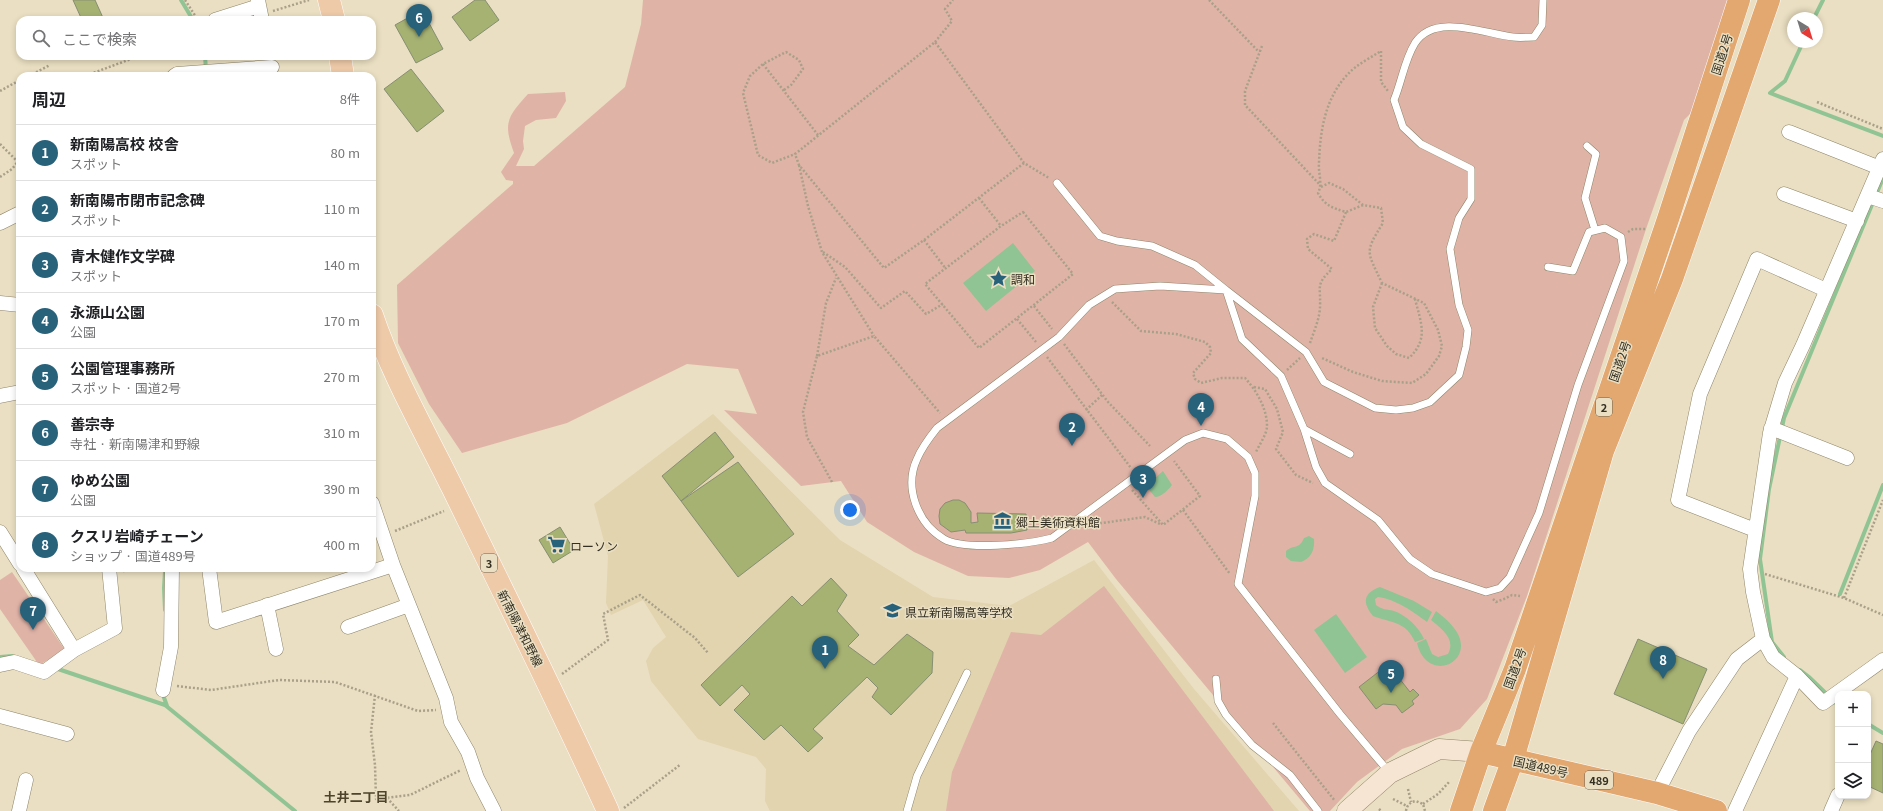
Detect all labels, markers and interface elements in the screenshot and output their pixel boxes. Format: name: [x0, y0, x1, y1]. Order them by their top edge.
pin: 6: [406, 4, 432, 37]
north arrow: [1787, 12, 1823, 48]
search box: [16, 16, 376, 60]
icon: search: [30, 27, 52, 49]
text: ここで検索: [62, 28, 137, 49]
street label: 国道2号: [1706, 31, 1736, 77]
text: 周辺: [32, 86, 66, 111]
text: 8件: [340, 89, 360, 108]
text: 新南陽高校 校舎: [70, 133, 178, 154]
text: 1: [41, 143, 49, 162]
text: 80 m: [331, 143, 360, 162]
text: スポット: [70, 154, 122, 173]
text: 新南陽市閉市記念碑: [70, 189, 205, 210]
text: 2: [41, 199, 49, 218]
text: 110 m: [323, 199, 360, 218]
text: スポット: [70, 210, 122, 229]
text: 青木健作文学碑: [70, 245, 175, 266]
text: 3: [41, 255, 49, 274]
text: 140 m: [323, 255, 360, 274]
text: スポット: [70, 266, 122, 285]
place icon: 調和: [988, 268, 1008, 288]
place label: 調和: [1011, 270, 1035, 287]
text: 永源山公園: [70, 301, 145, 322]
text: 4: [41, 311, 49, 330]
text: 170 m: [323, 311, 360, 330]
text: 公園: [70, 322, 96, 341]
street label: 国道2号: [1604, 338, 1634, 384]
text: 公園管理事務所: [70, 357, 175, 378]
text: 5: [41, 367, 49, 386]
text: 270 m: [323, 367, 360, 386]
text: スポット · 国道2号: [70, 378, 181, 397]
pin: 4: [1188, 393, 1214, 426]
road number: 2: [1596, 398, 1612, 416]
text: 善宗寺: [70, 413, 115, 434]
pin: 2: [1059, 413, 1085, 446]
text: 6: [41, 423, 49, 442]
text: 310 m: [323, 423, 360, 442]
text: 寺社 · 新南陽津和野線: [70, 434, 200, 453]
pin: 3: [1130, 465, 1156, 498]
text: ゆめ公園: [70, 469, 130, 490]
text: 7: [41, 479, 49, 498]
text: 390 m: [323, 479, 360, 498]
text: 公園: [70, 490, 96, 509]
your location: [840, 500, 860, 520]
museum icon: 郷土美術資料館: [993, 511, 1013, 531]
place label: 郷土美術資料館: [1016, 513, 1100, 530]
text: クスリ岩崎チェーン: [70, 525, 204, 546]
text: 8: [41, 535, 49, 554]
text: 400 m: [323, 535, 360, 554]
supermarket icon: ローソン: [547, 535, 567, 555]
place label: ローソン: [570, 537, 618, 554]
text: ショップ · 国道489号: [70, 546, 196, 565]
road number: 3: [481, 554, 497, 572]
street label: 新南陽津和野線: [494, 587, 548, 669]
pin: 7: [20, 597, 46, 630]
school or university icon: 県立新南陽高等学校: [882, 601, 902, 621]
place label: 県立新南陽高等学校: [905, 603, 1013, 620]
pin: 1: [812, 636, 838, 669]
street label: 国道2号: [1499, 645, 1529, 691]
pin: 8: [1650, 646, 1676, 679]
pin: 5: [1378, 660, 1404, 693]
map controls: [1835, 691, 1871, 799]
button: +: [1835, 691, 1871, 727]
button: −: [1835, 727, 1871, 763]
street label: 国道489号: [1512, 751, 1570, 781]
button: layers: [1835, 763, 1871, 799]
road number: 489: [1585, 771, 1613, 789]
district label: 土井二丁目: [323, 787, 389, 806]

